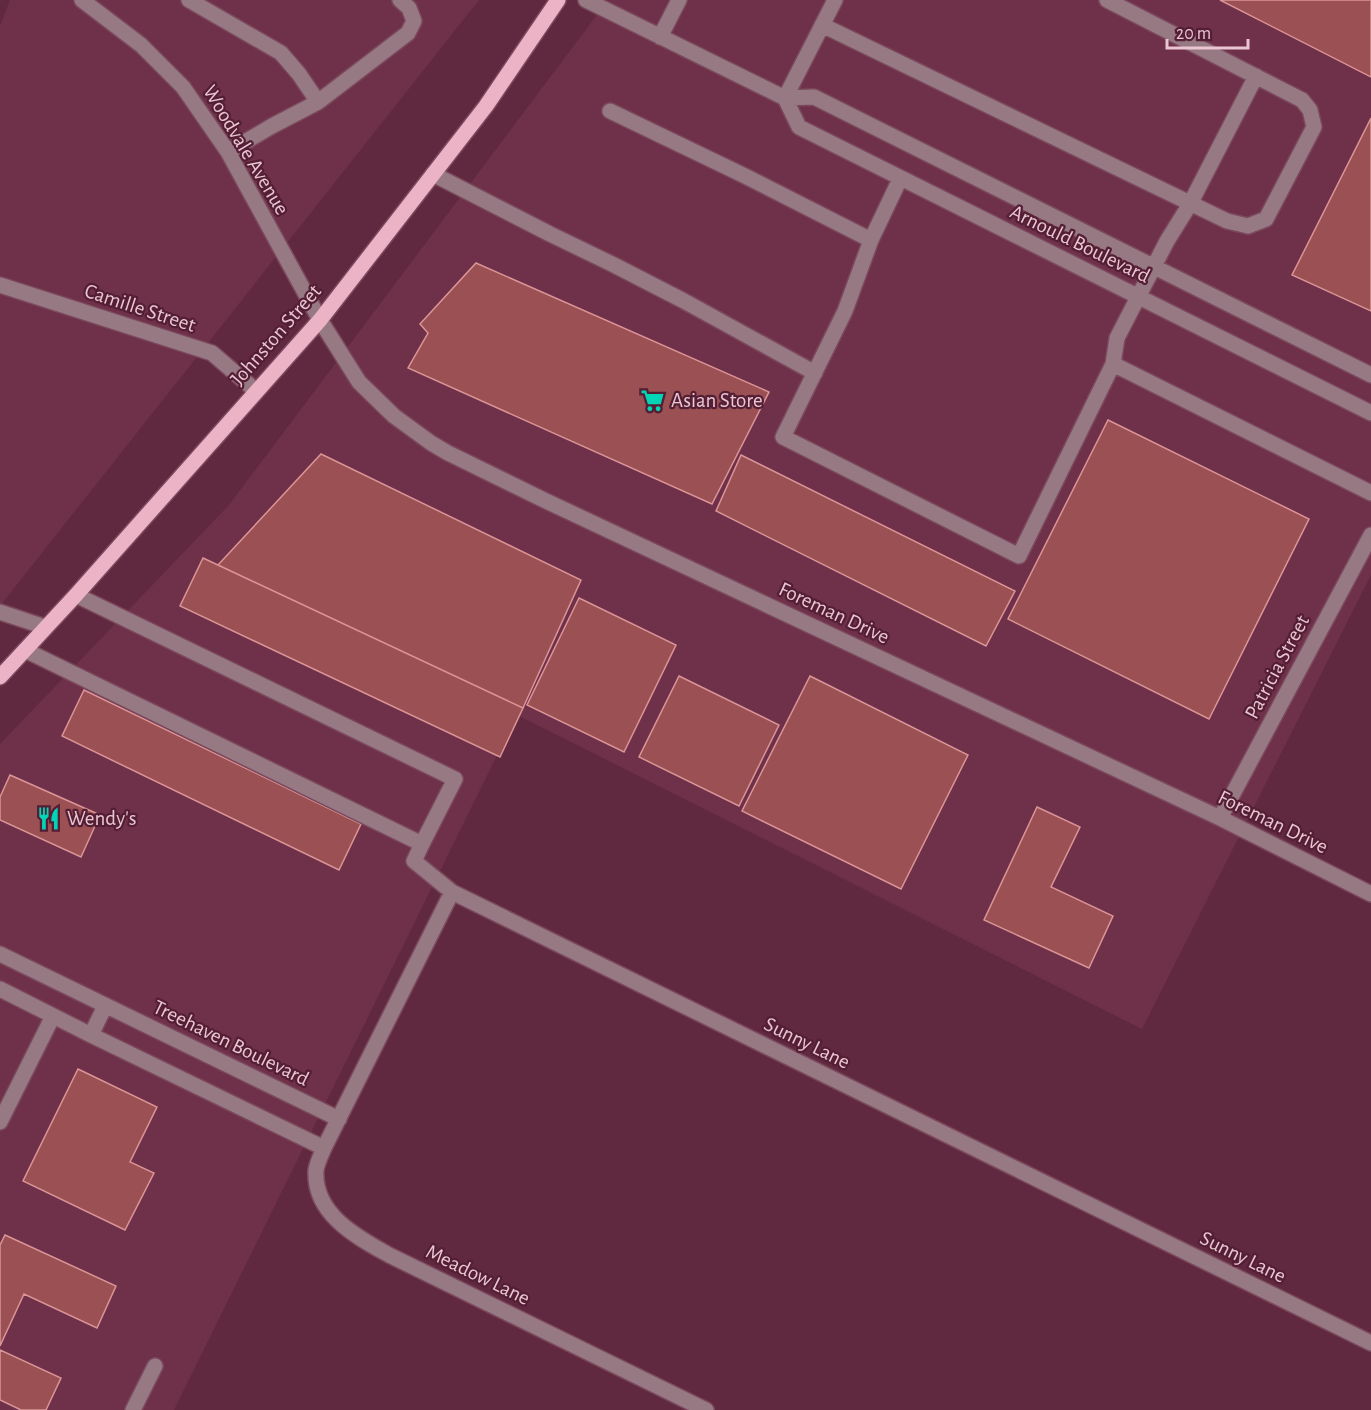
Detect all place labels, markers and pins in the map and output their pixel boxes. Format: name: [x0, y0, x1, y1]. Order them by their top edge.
supermarket icon: Asian Store: [640, 387, 666, 413]
place label: Asian Store: [671, 390, 763, 411]
restaurant icon: Wendy's: [36, 805, 62, 831]
place label: Wendy's: [67, 808, 136, 829]

